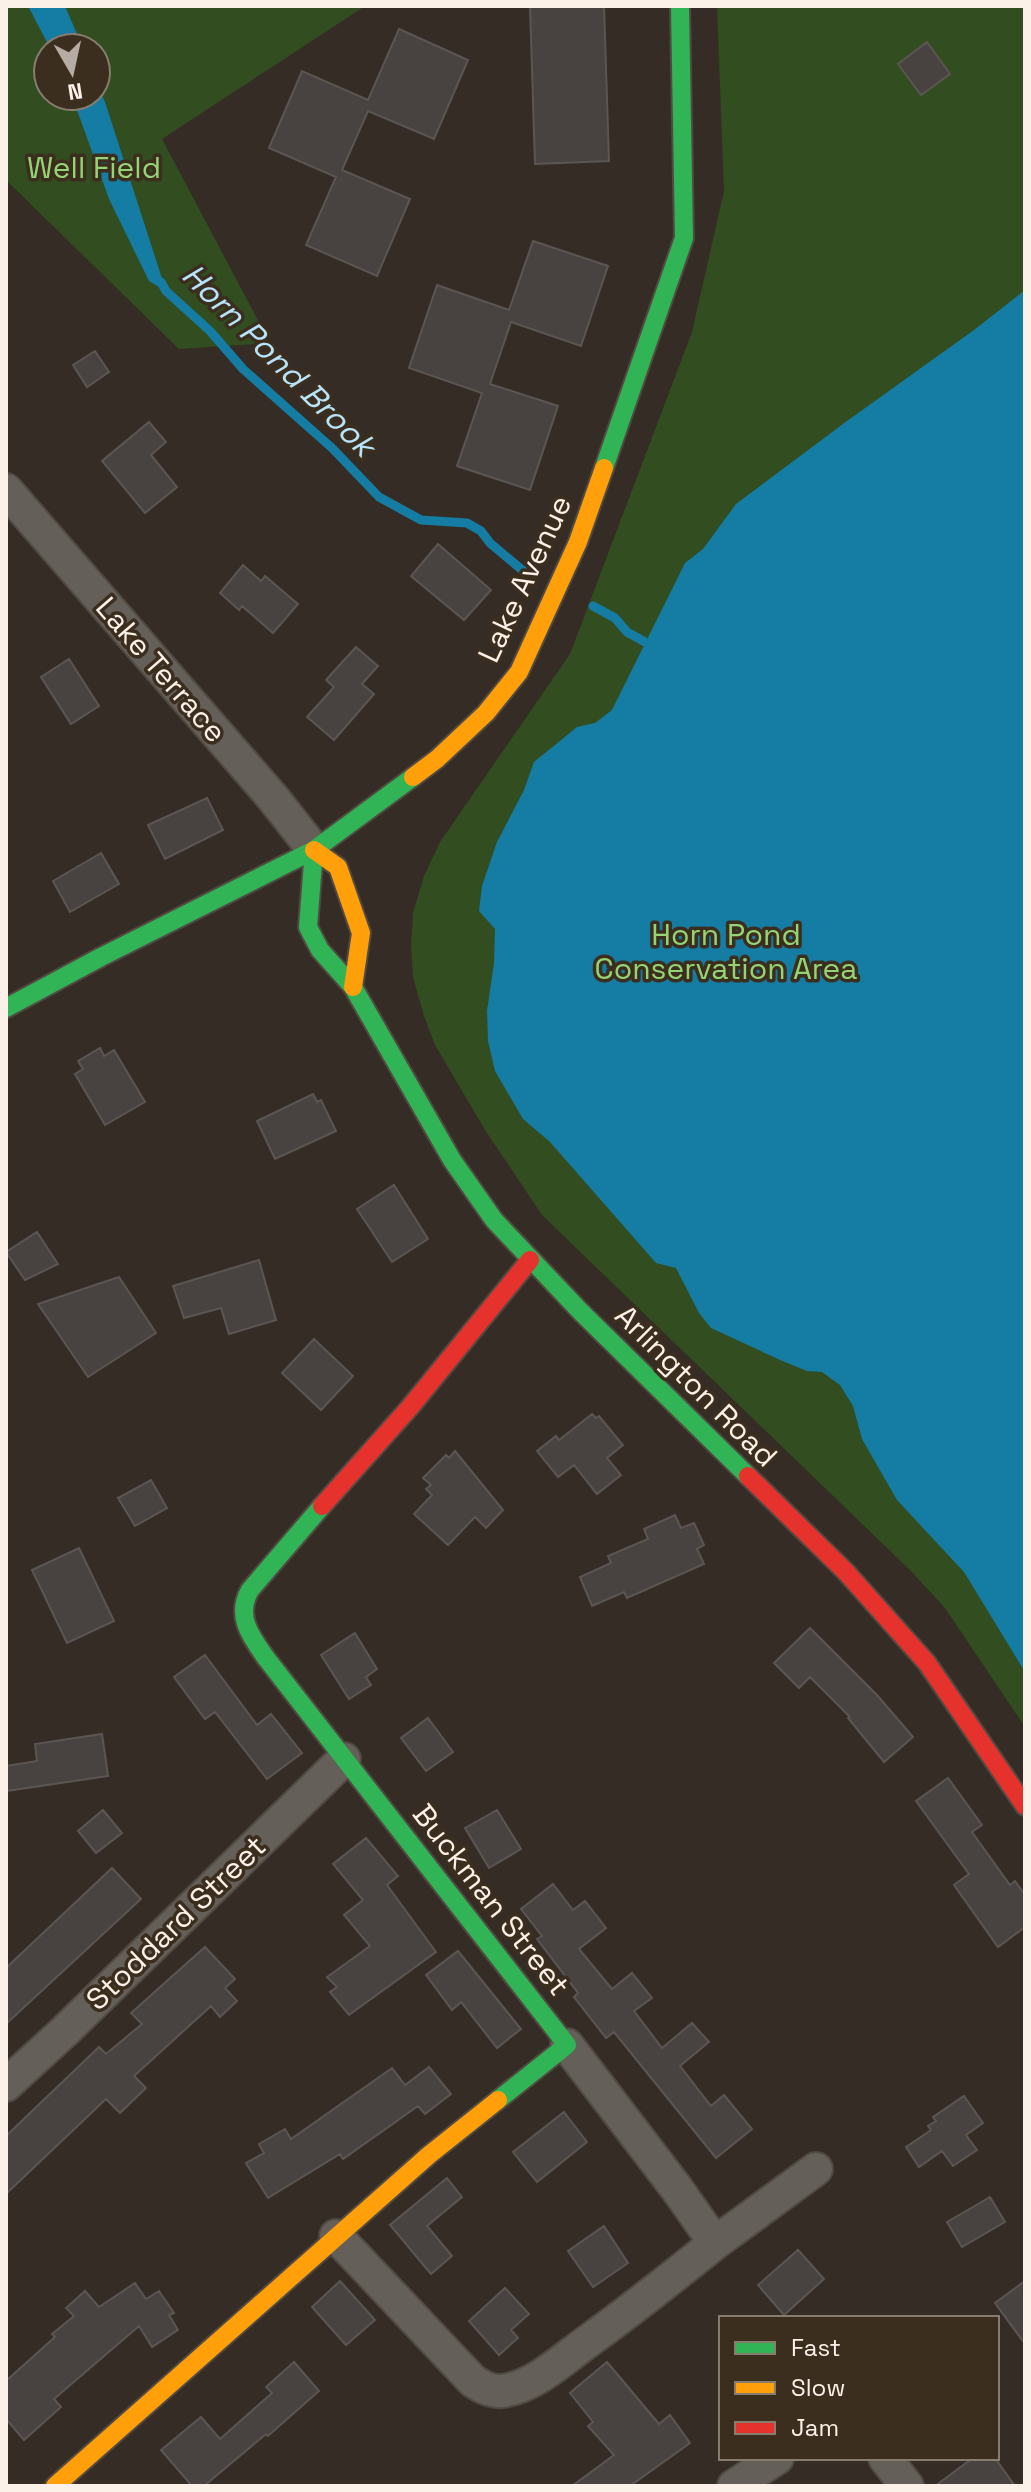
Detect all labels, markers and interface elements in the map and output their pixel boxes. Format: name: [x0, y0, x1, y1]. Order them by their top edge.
north arrow: [32, 32, 112, 112]
text: N: [66, 77, 85, 107]
park label: Well Field: [27, 148, 161, 187]
water label: Horn Pond Brook: [174, 255, 387, 468]
street label: Lake Avenue: [469, 489, 580, 669]
street label: Lake Terrace: [87, 589, 235, 751]
park label: Horn Pond Conservation Area: [594, 915, 858, 988]
street label: Arlington Road: [607, 1296, 786, 1475]
street label: Buckman Street: [404, 1796, 579, 2004]
street label: Stoddard Street: [77, 1827, 274, 2018]
legend: [719, 2316, 999, 2460]
text: Fast: [791, 2332, 841, 2363]
text: Slow: [791, 2372, 845, 2403]
text: Jam: [791, 2412, 839, 2443]

